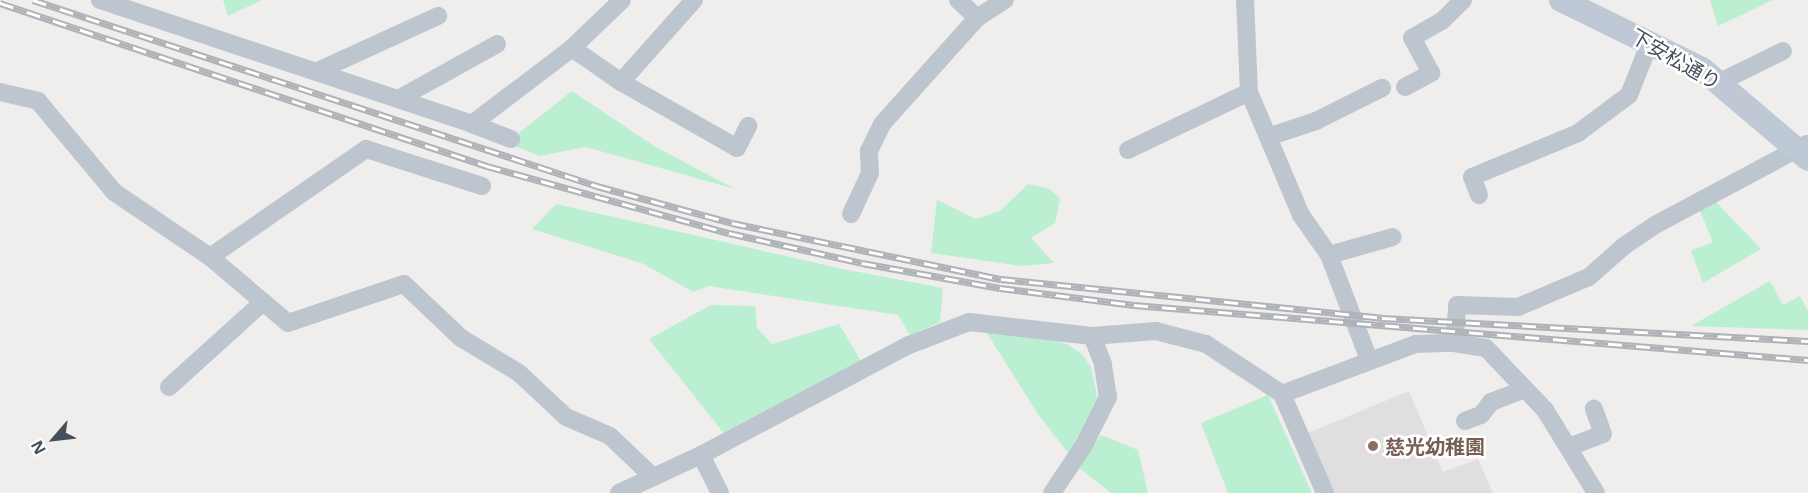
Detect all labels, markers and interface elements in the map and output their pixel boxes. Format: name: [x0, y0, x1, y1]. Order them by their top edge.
street label: 下安松通り: [1627, 24, 1725, 94]
north arrow: [24, 409, 84, 469]
place label: 慈光幼稚園: [1385, 434, 1485, 458]
text: N: [25, 437, 51, 458]
marker: 慈光幼稚園: [1366, 439, 1380, 453]

